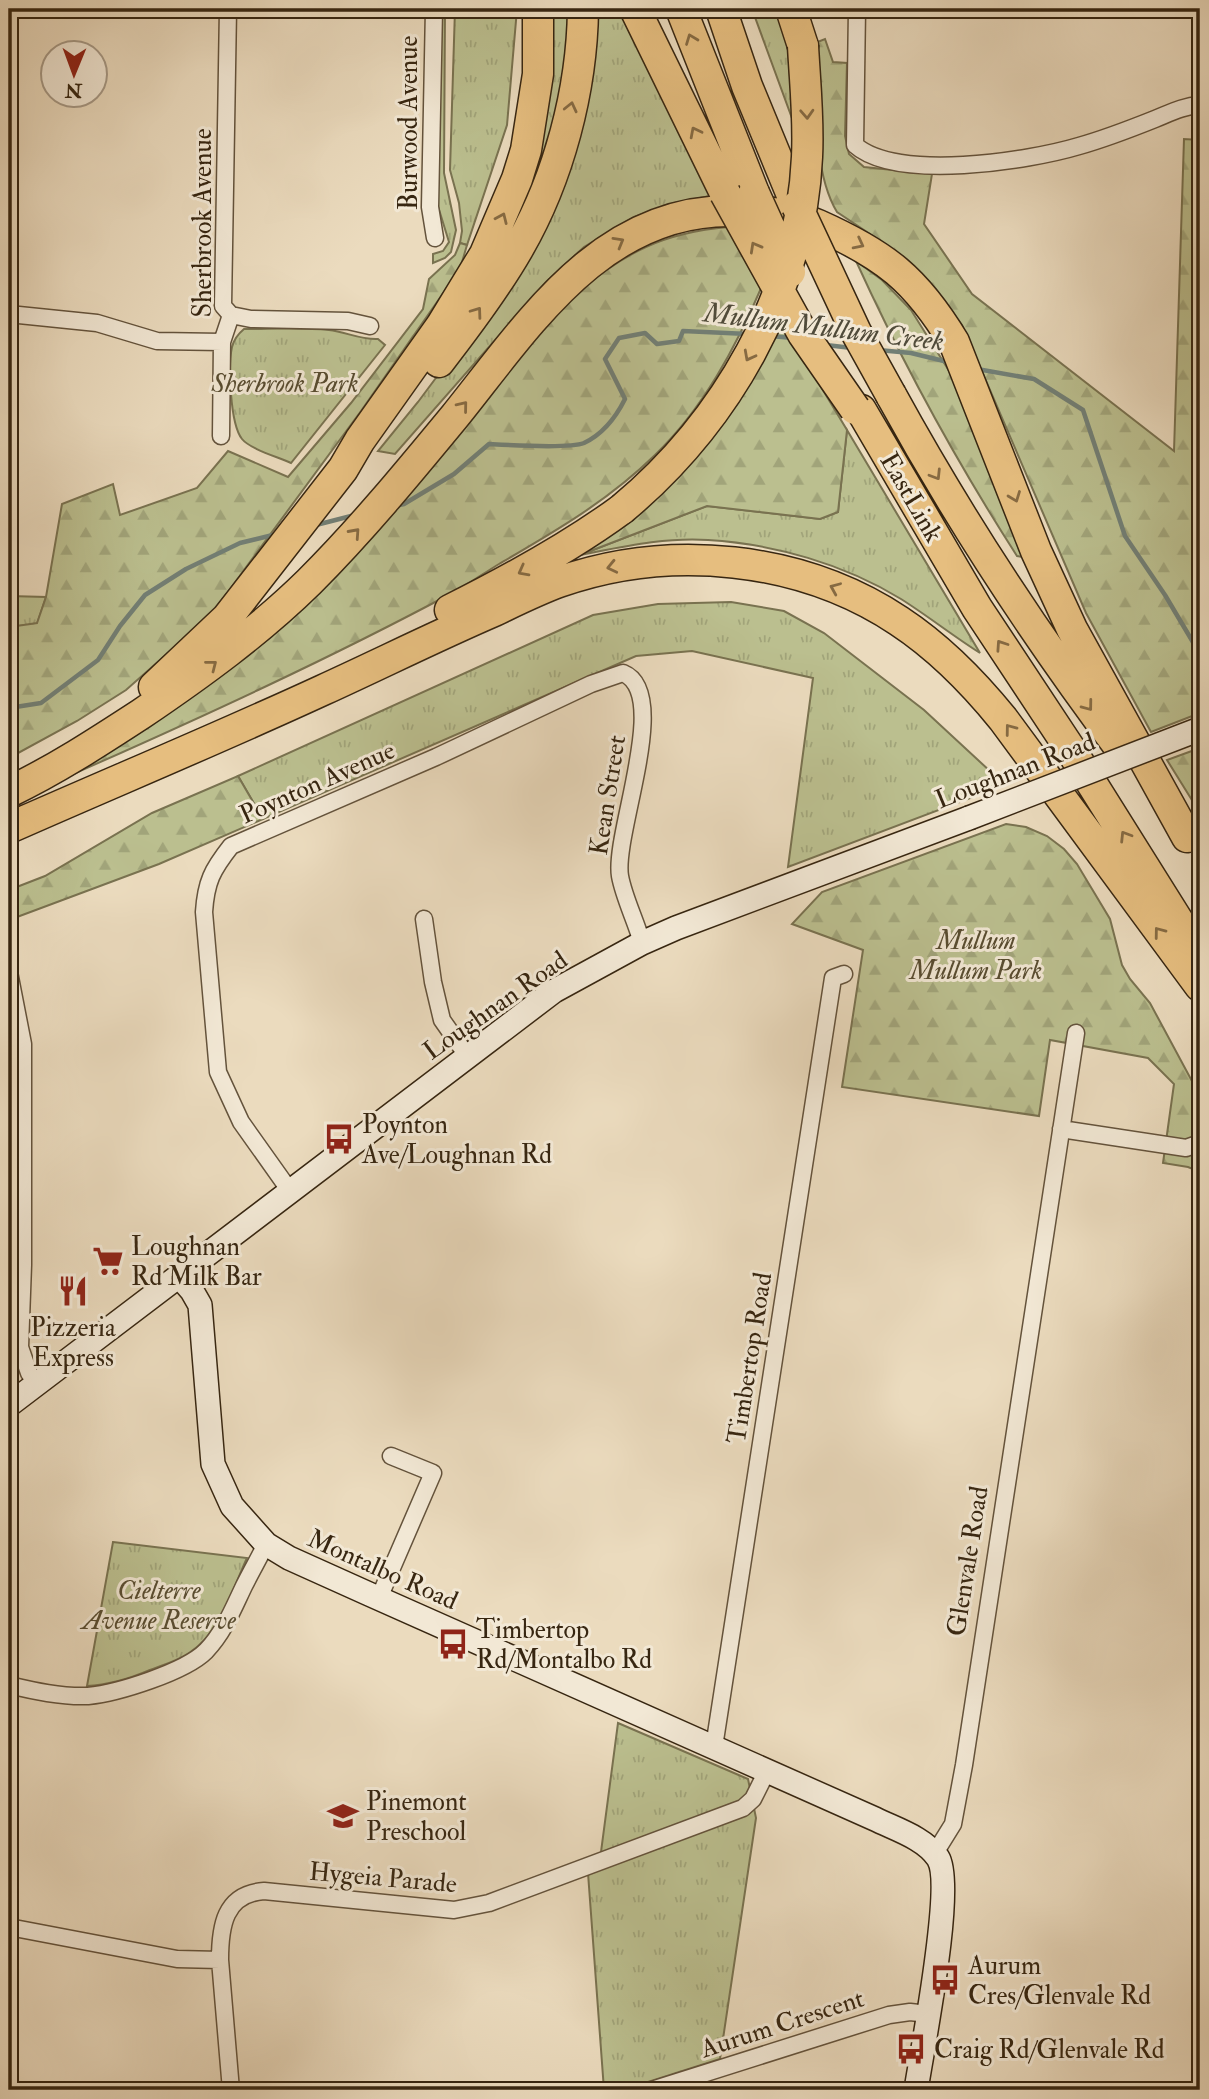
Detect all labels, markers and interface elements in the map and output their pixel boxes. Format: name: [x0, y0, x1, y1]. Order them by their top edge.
one-way arrow: [686, 33, 700, 45]
street label: Burwood Avenue: [393, 36, 425, 210]
north arrow: [38, 38, 108, 108]
text: N: [64, 78, 83, 102]
one-way arrow: [562, 101, 577, 113]
one-way arrow: [799, 109, 814, 120]
one-way arrow: [689, 127, 703, 140]
street label: Sherbrook Avenue: [187, 128, 219, 318]
one-way arrow: [494, 212, 508, 225]
one-way arrow: [851, 236, 864, 250]
one-way arrow: [612, 238, 625, 251]
one-way arrow: [750, 242, 763, 255]
water label: Mullum Mullum Creek: [700, 295, 946, 360]
one-way arrow: [469, 307, 481, 320]
one-way arrow: [743, 349, 757, 361]
park label: Sherbrook Park: [211, 368, 358, 400]
one-way arrow: [455, 401, 467, 414]
street label: EastLink: [873, 447, 950, 549]
one-way arrow: [928, 467, 941, 480]
one-way arrow: [1006, 490, 1020, 502]
one-way arrow: [346, 528, 359, 541]
one-way arrow: [606, 559, 618, 574]
one-way arrow: [518, 563, 530, 577]
one-way arrow: [830, 583, 842, 597]
one-way arrow: [996, 639, 1009, 652]
one-way arrow: [204, 661, 217, 674]
one-way arrow: [1080, 698, 1093, 710]
one-way arrow: [1006, 724, 1019, 736]
street label: Loughnan Road: [931, 726, 1100, 816]
street label: Kean Street: [583, 733, 633, 857]
street label: Poynton Avenue: [235, 734, 400, 831]
one-way arrow: [1120, 830, 1133, 843]
park label: Mullum Mullum Park: [908, 925, 1042, 987]
one-way arrow: [1155, 927, 1167, 940]
street label: Loughnan Road: [417, 944, 574, 1067]
place label: Poynton Ave/Loughnan Rd: [361, 1109, 552, 1171]
bus stop icon: Poynton Ave/Loughnan Rd: [322, 1122, 356, 1156]
place label: Loughnan Rd Milk Bar: [131, 1231, 262, 1293]
supermarket icon: Loughnan Rd Milk Bar: [91, 1244, 125, 1278]
street label: Timbertop Road: [721, 1270, 780, 1446]
restaurant icon: Pizzeria Express: [56, 1274, 90, 1308]
place label: Pizzeria Express: [30, 1312, 116, 1375]
street label: Glenvale Road: [940, 1484, 996, 1638]
street label: Montalbo Road: [302, 1523, 463, 1617]
park label: Cielterre Avenue Reserve: [79, 1575, 236, 1637]
place label: Timbertop Rd/Montalbo Rd: [476, 1614, 652, 1676]
bus stop icon: Timbertop Rd/Montalbo Rd: [436, 1627, 470, 1661]
place label: Pinemont Preschool: [366, 1786, 467, 1848]
school or university icon: Pinemont Preschool: [326, 1799, 360, 1833]
street label: Hygeia Parade: [308, 1856, 458, 1900]
place label: Aurum Cres/Glenvale Rd: [967, 1950, 1151, 2012]
bus stop icon: Aurum Cres/Glenvale Rd: [928, 1963, 962, 1997]
street label: Aurum Crescent: [696, 1982, 868, 2066]
bus stop icon: Craig Rd/Glenvale Rd: [894, 2032, 928, 2066]
place label: Craig Rd/Glenvale Rd: [934, 2034, 1165, 2066]

